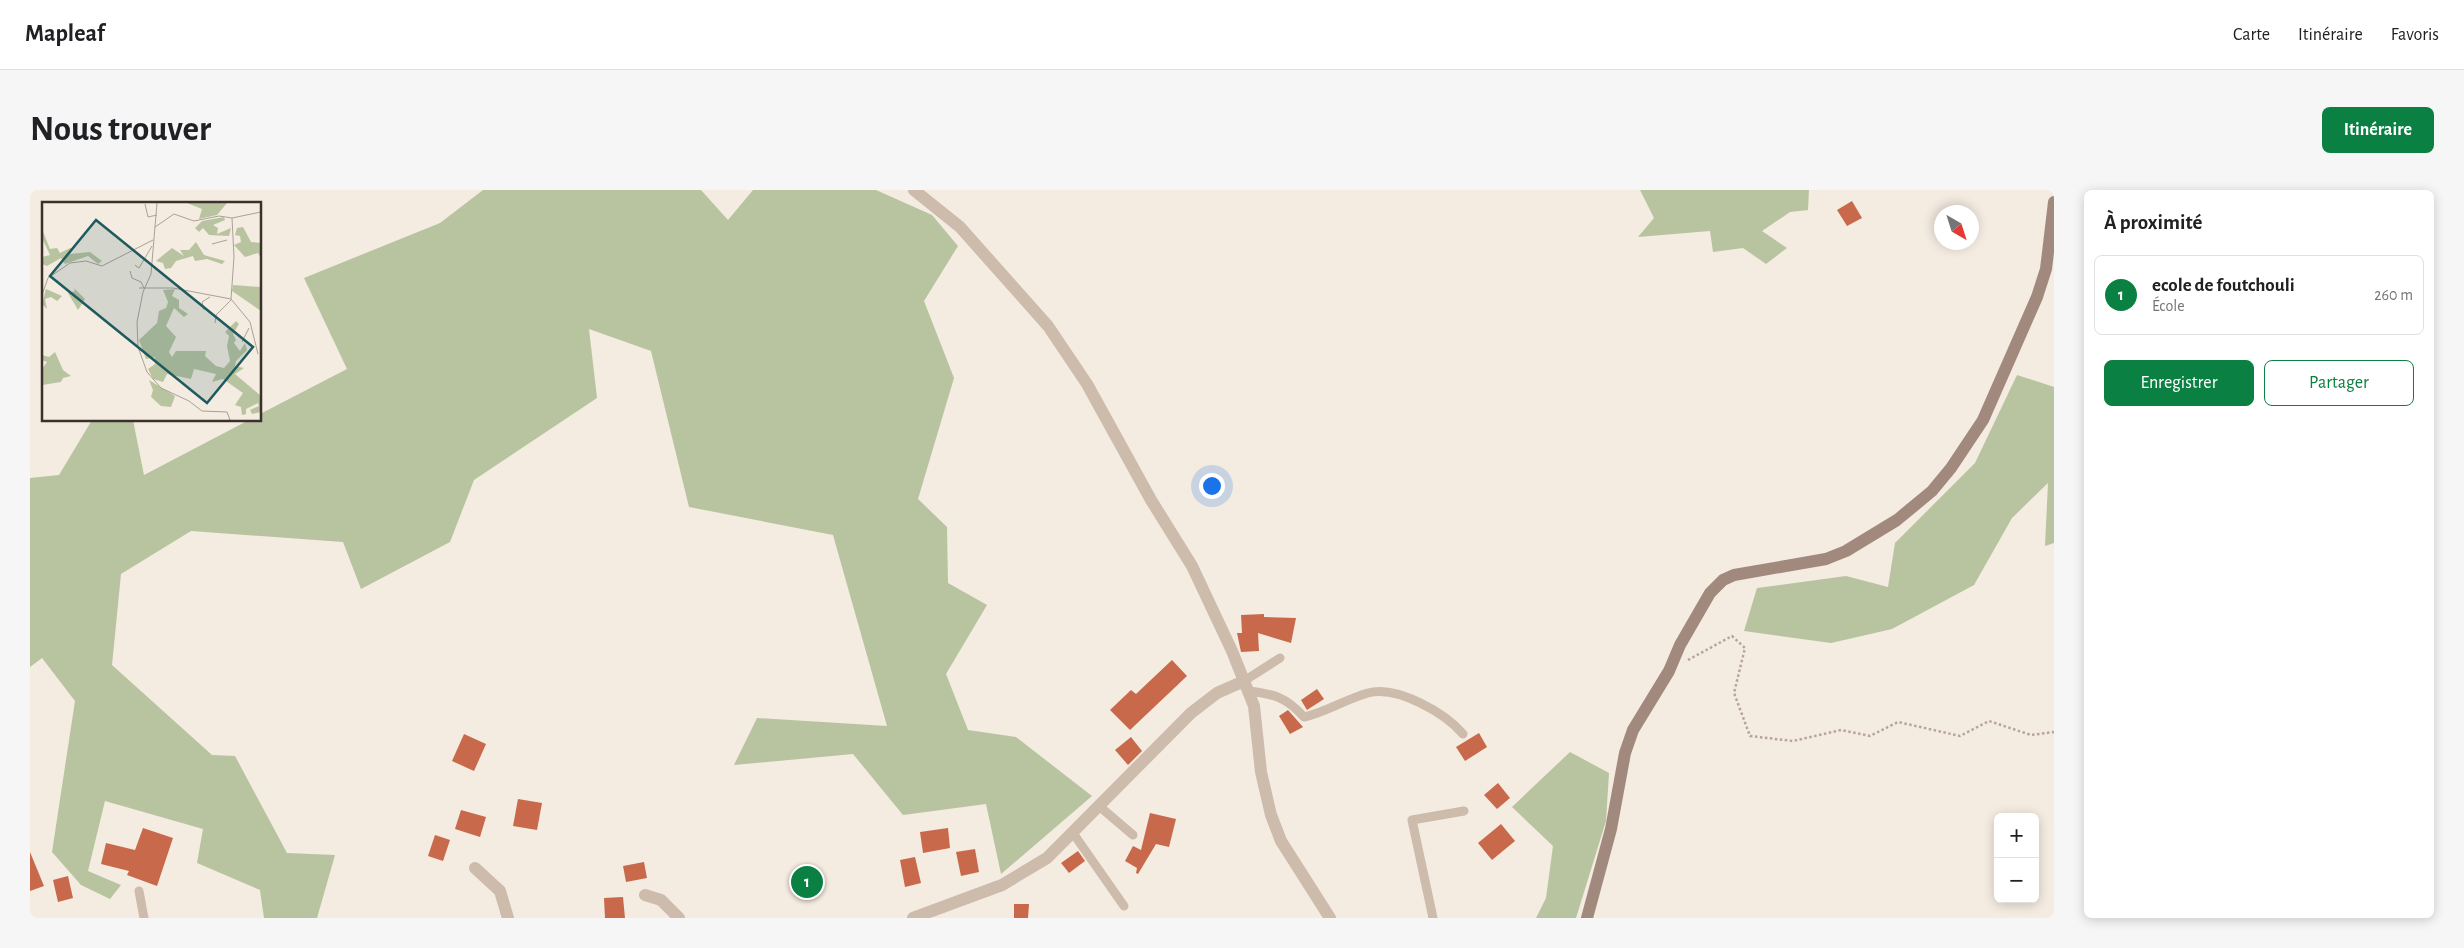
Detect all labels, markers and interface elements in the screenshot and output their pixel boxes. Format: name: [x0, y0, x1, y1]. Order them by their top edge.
text: Mapleaf: [25, 22, 105, 46]
text: Carte: [2233, 26, 2270, 44]
text: Itinéraire: [2298, 26, 2363, 44]
text: Favoris: [2391, 26, 2439, 44]
button: Itinéraire: [2322, 107, 2434, 153]
text: Nous trouver: [30, 112, 211, 147]
inset map: [42, 202, 261, 421]
north arrow: [1934, 205, 1979, 250]
text: À proximité: [2104, 212, 2202, 233]
text: ecole de foutchouli: [2152, 276, 2295, 295]
text: 1: [2118, 287, 2124, 303]
text: 260 m: [2374, 287, 2413, 303]
text: École: [2152, 298, 2185, 314]
button: Enregistrer: [2104, 360, 2254, 406]
button: Partager: [2264, 360, 2414, 406]
your location: [1199, 473, 1225, 499]
map controls: [1994, 813, 2039, 903]
button: +: [1994, 813, 2039, 858]
button: −: [1994, 858, 2039, 903]
pin: 1: [791, 863, 823, 901]

